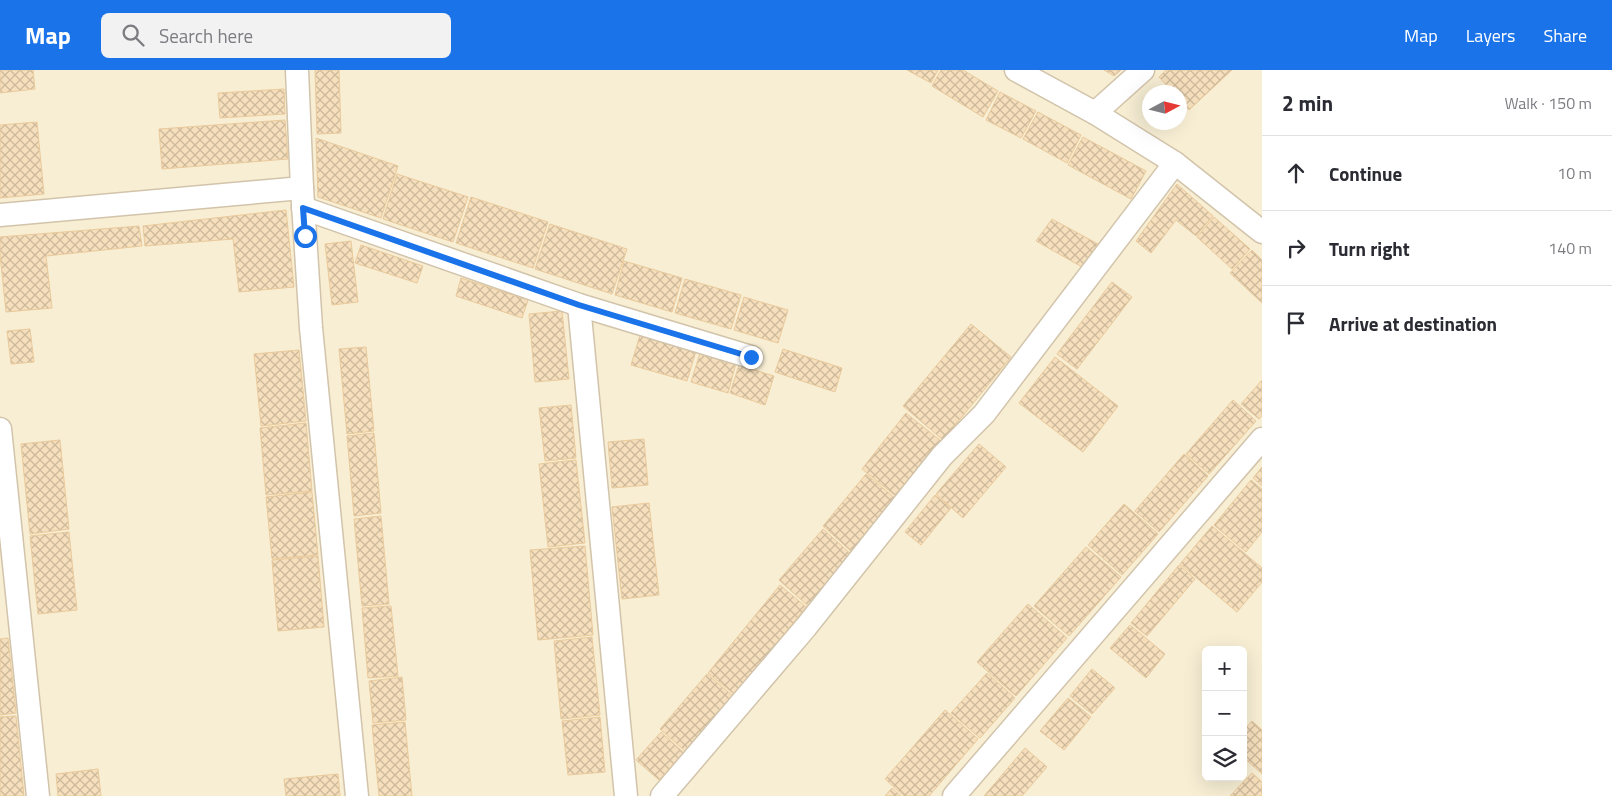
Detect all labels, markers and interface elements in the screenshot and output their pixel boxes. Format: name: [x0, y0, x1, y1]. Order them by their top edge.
search box: [101, 13, 451, 58]
text: Map: [25, 17, 71, 53]
icon: search: [119, 21, 147, 49]
text: Search here: [159, 21, 253, 50]
text: Map: [1404, 22, 1438, 49]
text: Layers: [1466, 22, 1515, 49]
text: Share: [1543, 22, 1587, 49]
north arrow: [1142, 85, 1187, 130]
text: 2 min: [1282, 87, 1333, 119]
text: Walk · 150 m: [1504, 91, 1592, 115]
icon: ahead: [1282, 159, 1310, 187]
text: Continue: [1329, 159, 1402, 188]
text: 10 m: [1557, 161, 1592, 185]
route start: [294, 225, 317, 248]
icon: right: [1282, 234, 1310, 262]
text: Turn right: [1329, 234, 1410, 263]
text: 140 m: [1548, 236, 1592, 260]
icon: arrive: [1282, 309, 1310, 337]
text: Arrive at destination: [1329, 309, 1497, 338]
route end: [740, 346, 763, 369]
map controls: [1202, 646, 1247, 781]
button: +: [1202, 646, 1247, 691]
button: −: [1202, 691, 1247, 736]
button: layers: [1202, 736, 1247, 781]

